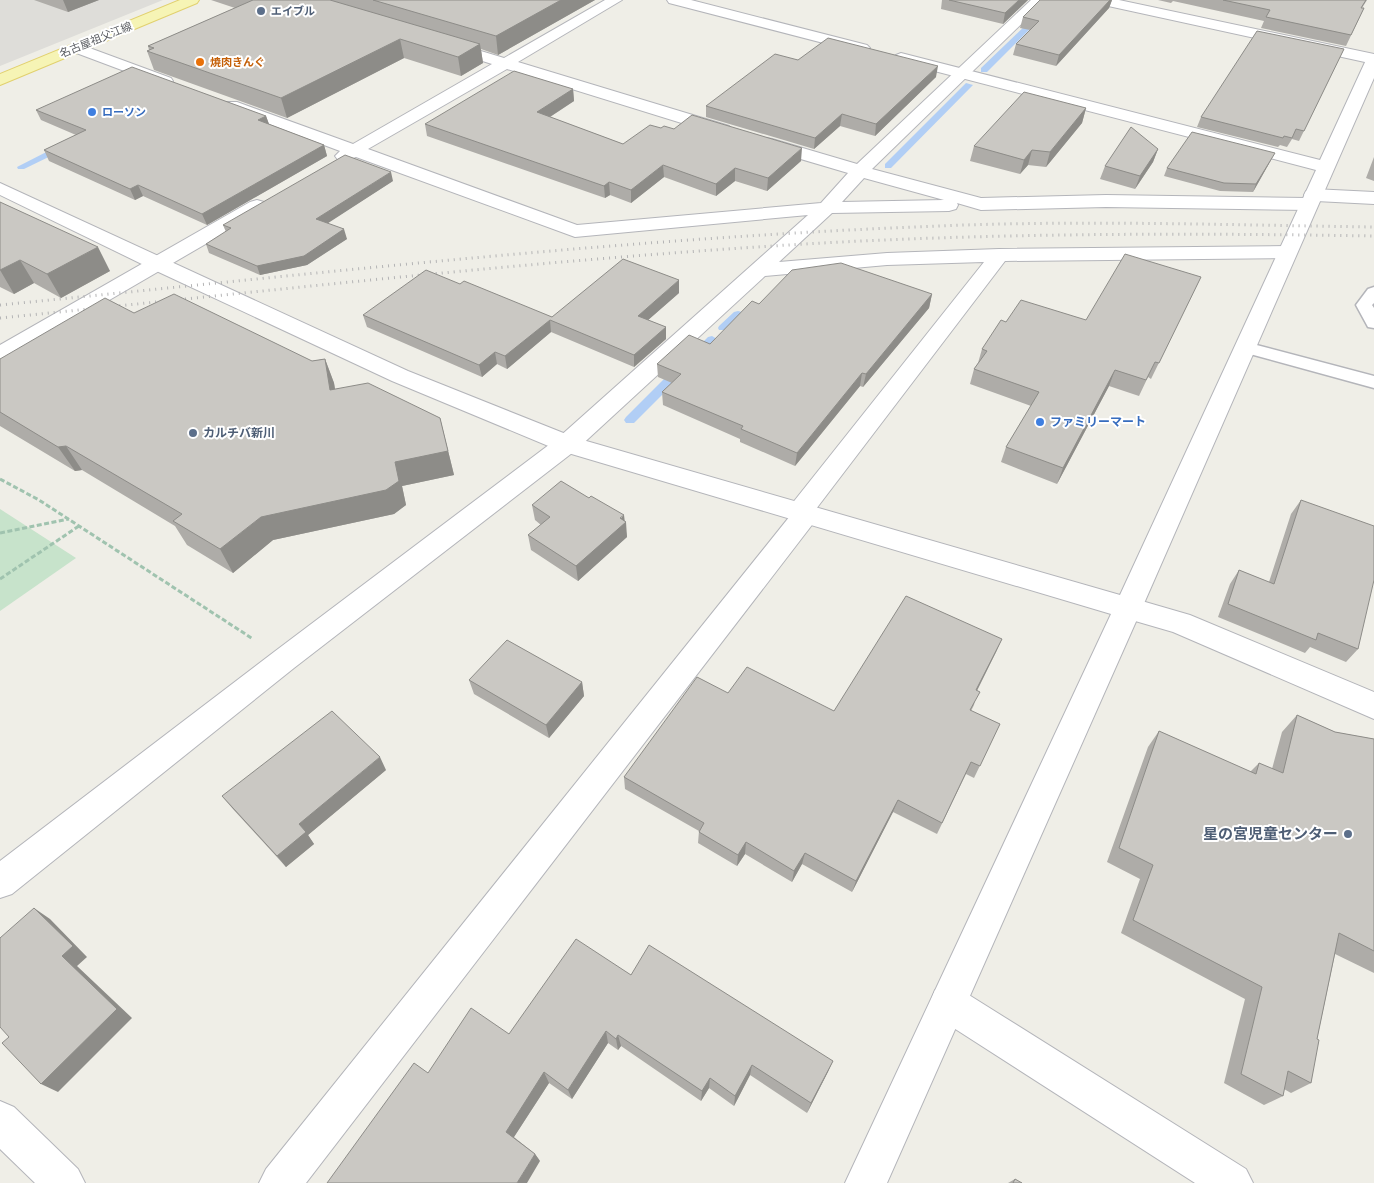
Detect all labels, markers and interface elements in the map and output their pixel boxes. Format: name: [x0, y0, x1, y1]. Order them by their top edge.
marker: エイブル: [255, 5, 267, 17]
place label: エイブル: [271, 5, 315, 18]
street label: 名古屋祖父江線: [58, 20, 134, 60]
marker: 焼肉きんぐ: [194, 56, 206, 68]
place label: 焼肉きんぐ: [210, 56, 265, 69]
marker: ローソン: [86, 106, 98, 118]
place label: ローソン: [102, 106, 146, 119]
place label: ファミリーマート: [1050, 415, 1146, 429]
marker: ファミリーマート: [1034, 416, 1046, 428]
place label: カルチバ新川: [203, 426, 275, 440]
marker: カルチバ新川: [187, 427, 199, 439]
place label: 星の宮児童センター: [1203, 825, 1338, 843]
marker: 星の宮児童センター: [1342, 828, 1354, 840]

